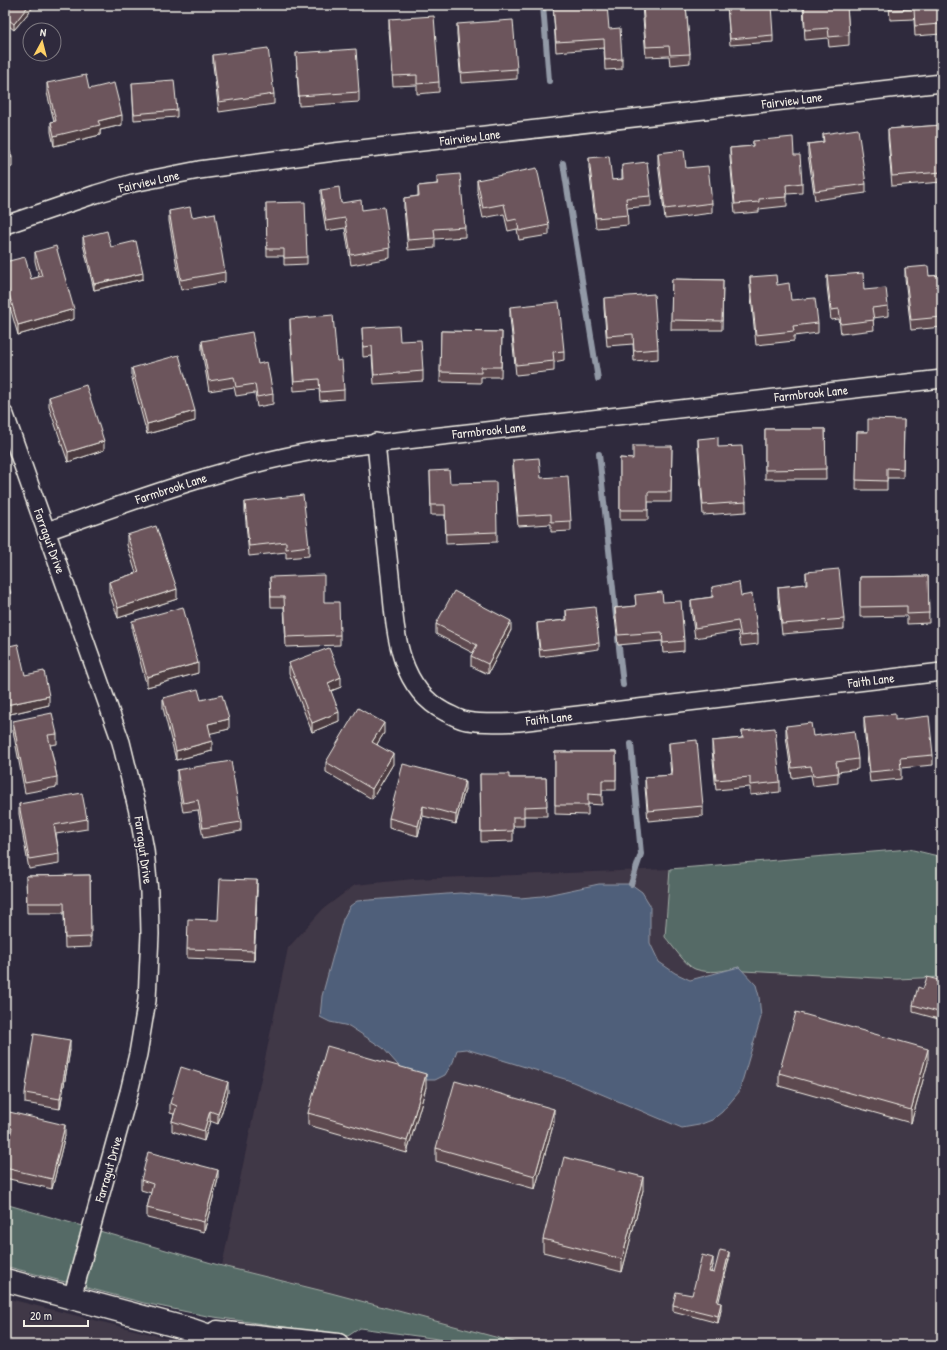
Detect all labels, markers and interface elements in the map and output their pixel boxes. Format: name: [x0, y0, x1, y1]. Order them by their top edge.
north arrow: [22, 22, 62, 62]
text: N: [39, 25, 47, 39]
street label: Fairview Lane: [760, 87, 823, 113]
street label: Fairview Lane: [438, 124, 501, 150]
street label: Fairview Lane: [116, 165, 181, 197]
street label: Farmbrook Lane: [772, 380, 849, 406]
street label: Farmbrook Lane: [450, 417, 527, 443]
street label: Farmbrook Lane: [132, 468, 209, 508]
street label: Farragut Drive: [30, 505, 70, 576]
street label: Faith Lane: [846, 668, 895, 692]
street label: Faith Lane: [524, 707, 573, 730]
street label: Farragut Drive: [130, 814, 158, 885]
street label: Farragut Drive: [90, 1134, 126, 1205]
scale bar: [24, 1302, 88, 1328]
text: 20 m: [30, 1307, 52, 1324]

